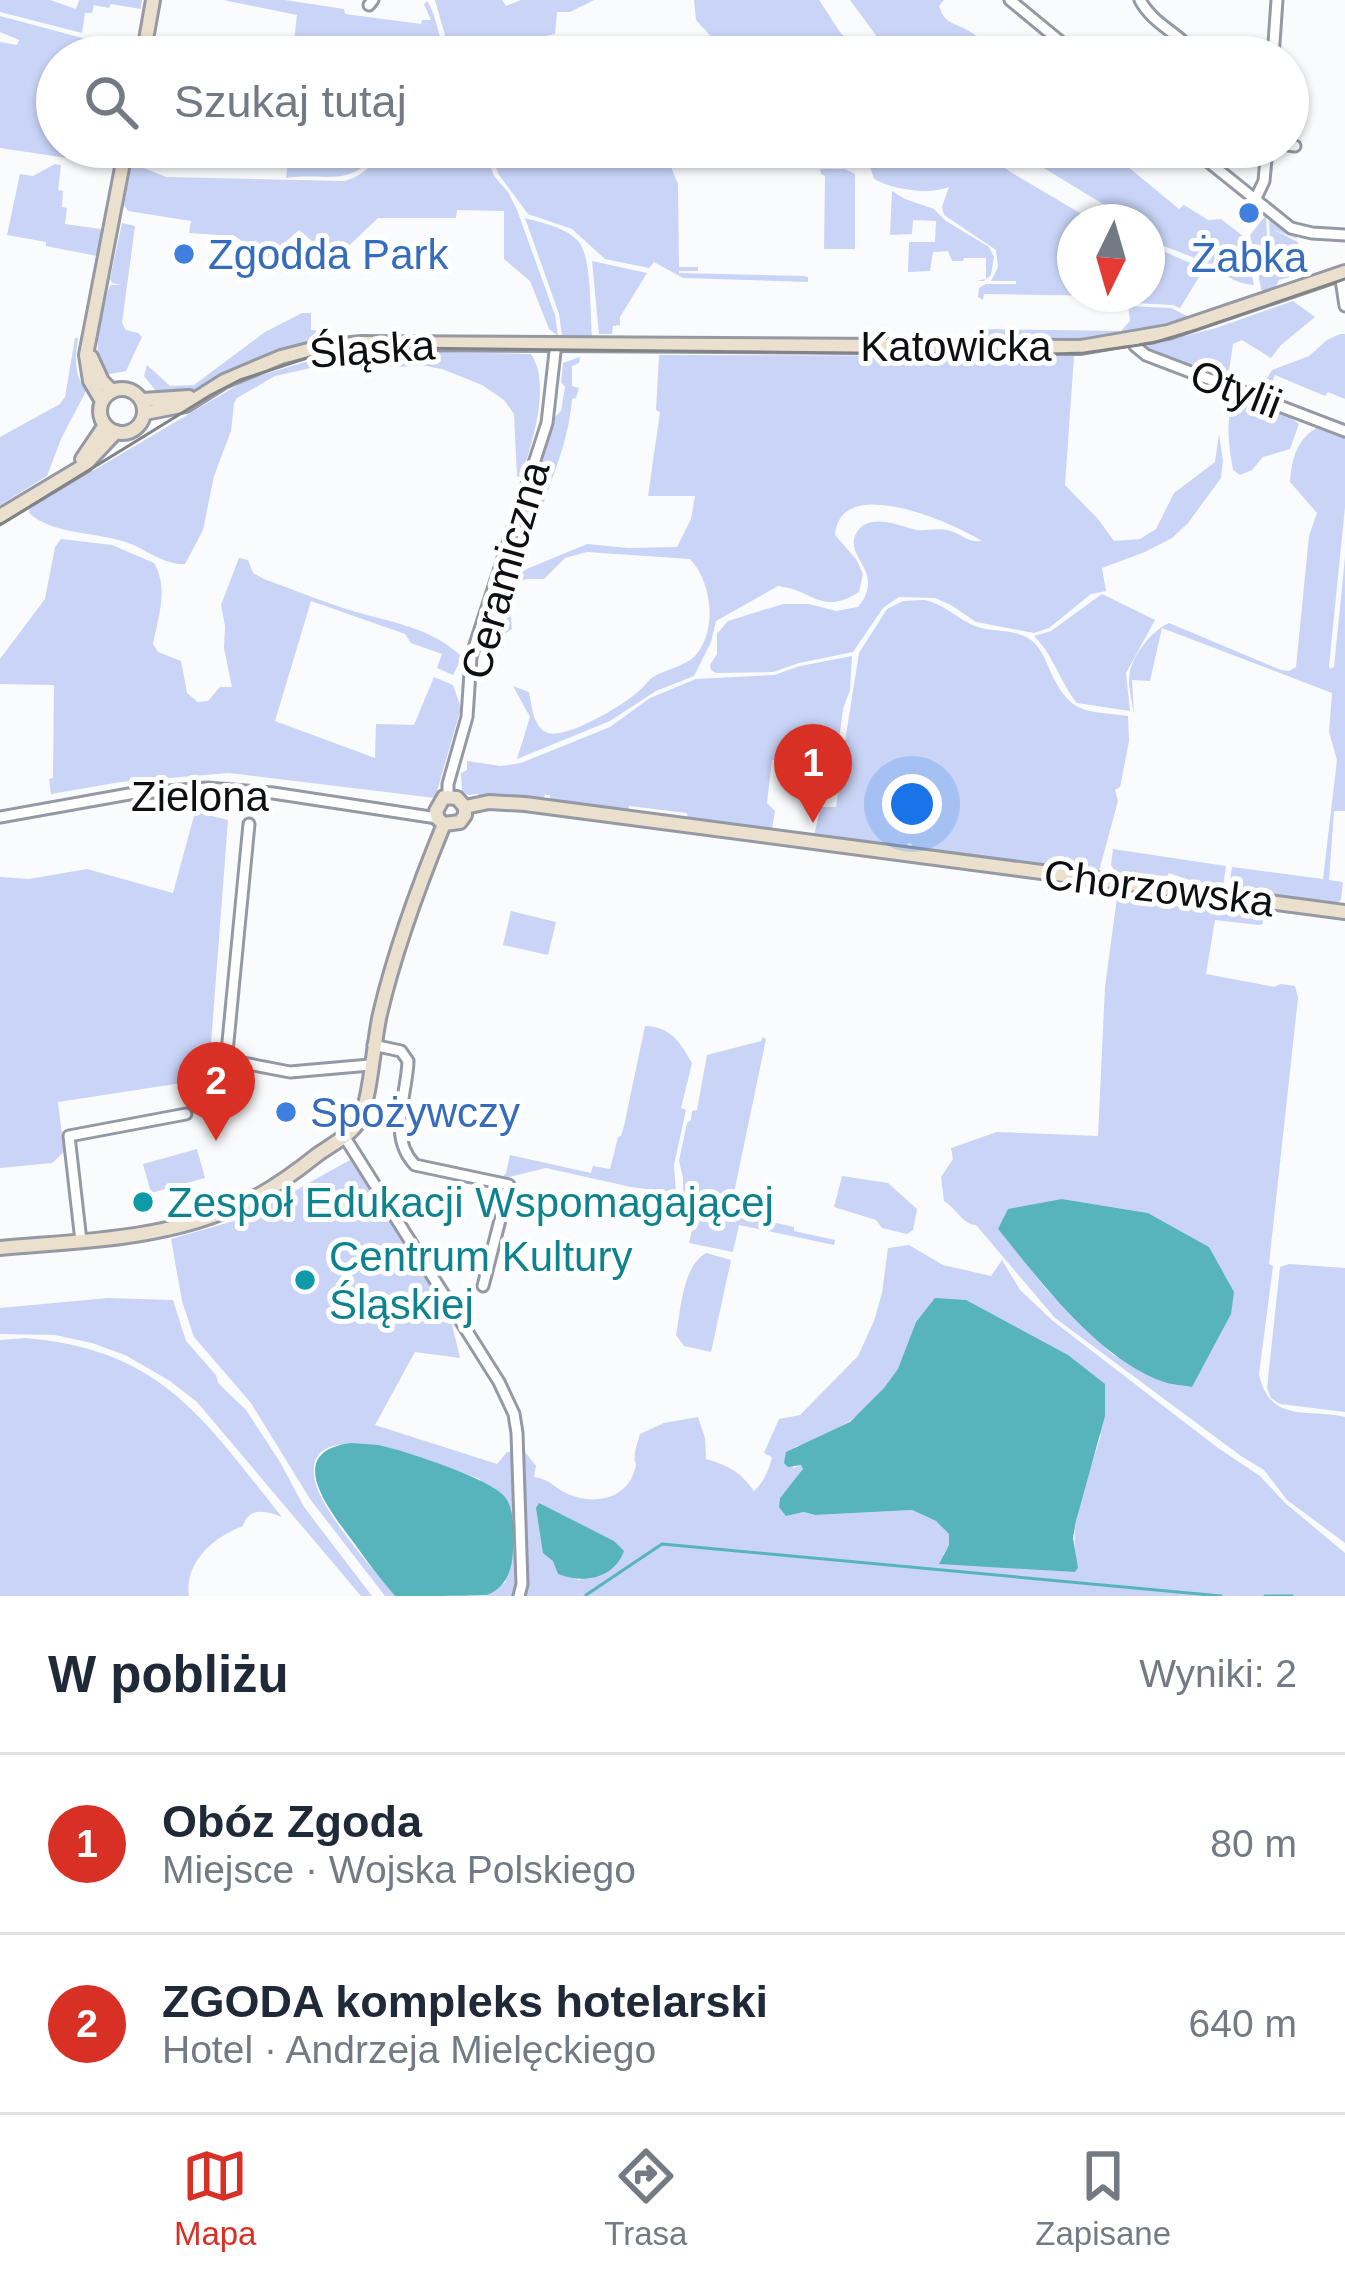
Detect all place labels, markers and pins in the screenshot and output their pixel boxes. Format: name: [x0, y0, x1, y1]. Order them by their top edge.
marker: Żabka: [1236, 200, 1262, 226]
place label: Zgodda Park: [208, 231, 449, 278]
place label: Żabka: [1191, 234, 1308, 281]
marker: Zgodda Park: [171, 241, 197, 267]
pin: 1: [774, 724, 852, 823]
pin: 2: [177, 1042, 255, 1141]
place label: Spożywczy: [310, 1089, 520, 1136]
marker: Spożywczy: [273, 1099, 299, 1125]
place label: Zespoł Edukacji Wspomagającej: [167, 1179, 774, 1226]
marker: Zespoł Edukacji Wspomagającej: [130, 1189, 156, 1215]
place label: Centrum Kultury Śląskiej: [329, 1233, 632, 1328]
marker: Centrum Kultury Śląskiej: [292, 1267, 318, 1293]

